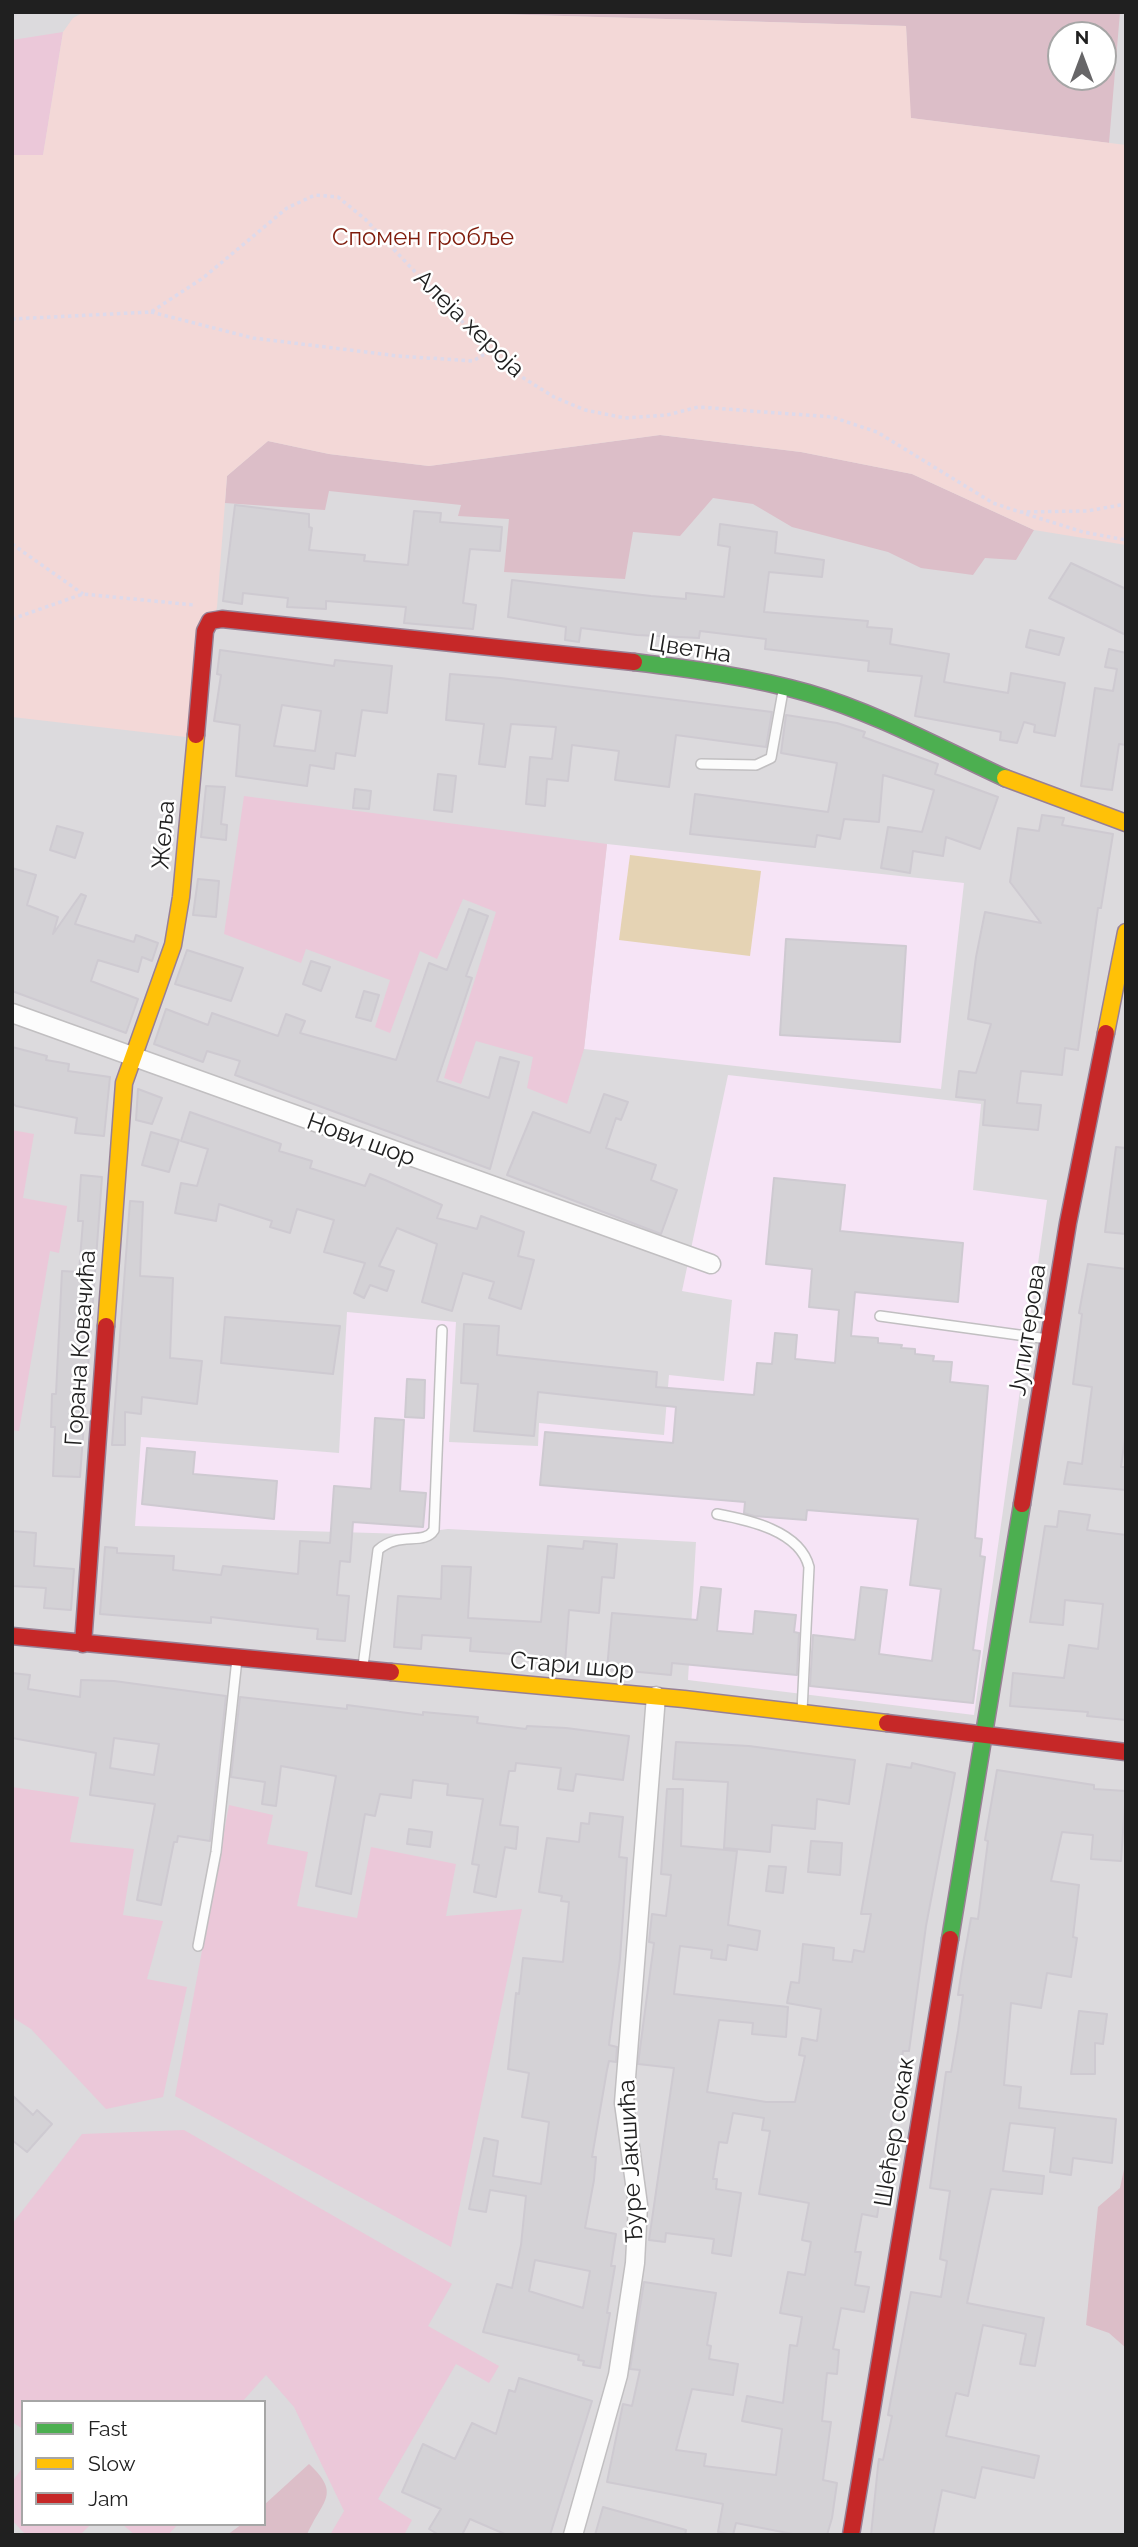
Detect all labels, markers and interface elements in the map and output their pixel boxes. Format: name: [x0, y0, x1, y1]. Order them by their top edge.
north arrow: [1047, 21, 1117, 91]
text: N: [1075, 26, 1089, 48]
park label: Спомен гробље: [332, 224, 514, 252]
street label: Алеја хероја: [408, 264, 530, 384]
street label: Цветна: [647, 628, 733, 670]
street label: Жеља: [147, 799, 181, 871]
street label: Нови шор: [303, 1107, 419, 1173]
street label: Горана Ковачића: [60, 1249, 102, 1447]
street label: Јупитерова: [1003, 1262, 1053, 1398]
street label: Стари шор: [509, 1646, 635, 1686]
street label: Шећер сокак: [869, 2055, 921, 2209]
street label: Ђуре Јакшића: [612, 2079, 650, 2243]
legend: [21, 2400, 266, 2526]
text: Fast: [88, 2416, 128, 2441]
text: Slow: [88, 2451, 136, 2476]
text: Jam: [88, 2486, 129, 2511]

